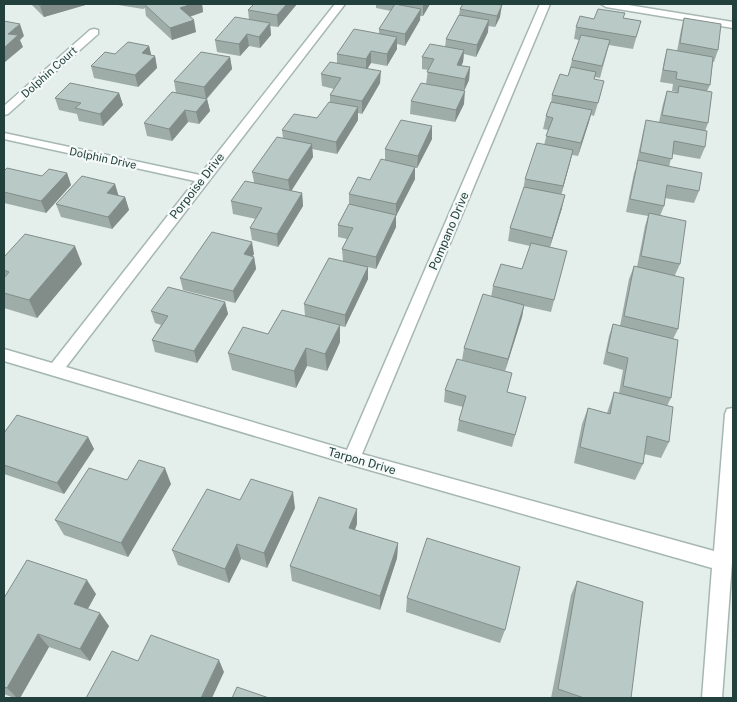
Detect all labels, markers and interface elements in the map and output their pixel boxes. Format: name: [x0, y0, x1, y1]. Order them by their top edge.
street label: Dolphin Court: [19, 44, 79, 100]
street label: Dolphin Drive: [68, 145, 138, 171]
street label: Porpoise Drive: [167, 150, 227, 222]
street label: Pompano Drive: [426, 190, 472, 272]
street label: Tarpon Drive: [326, 445, 398, 477]

